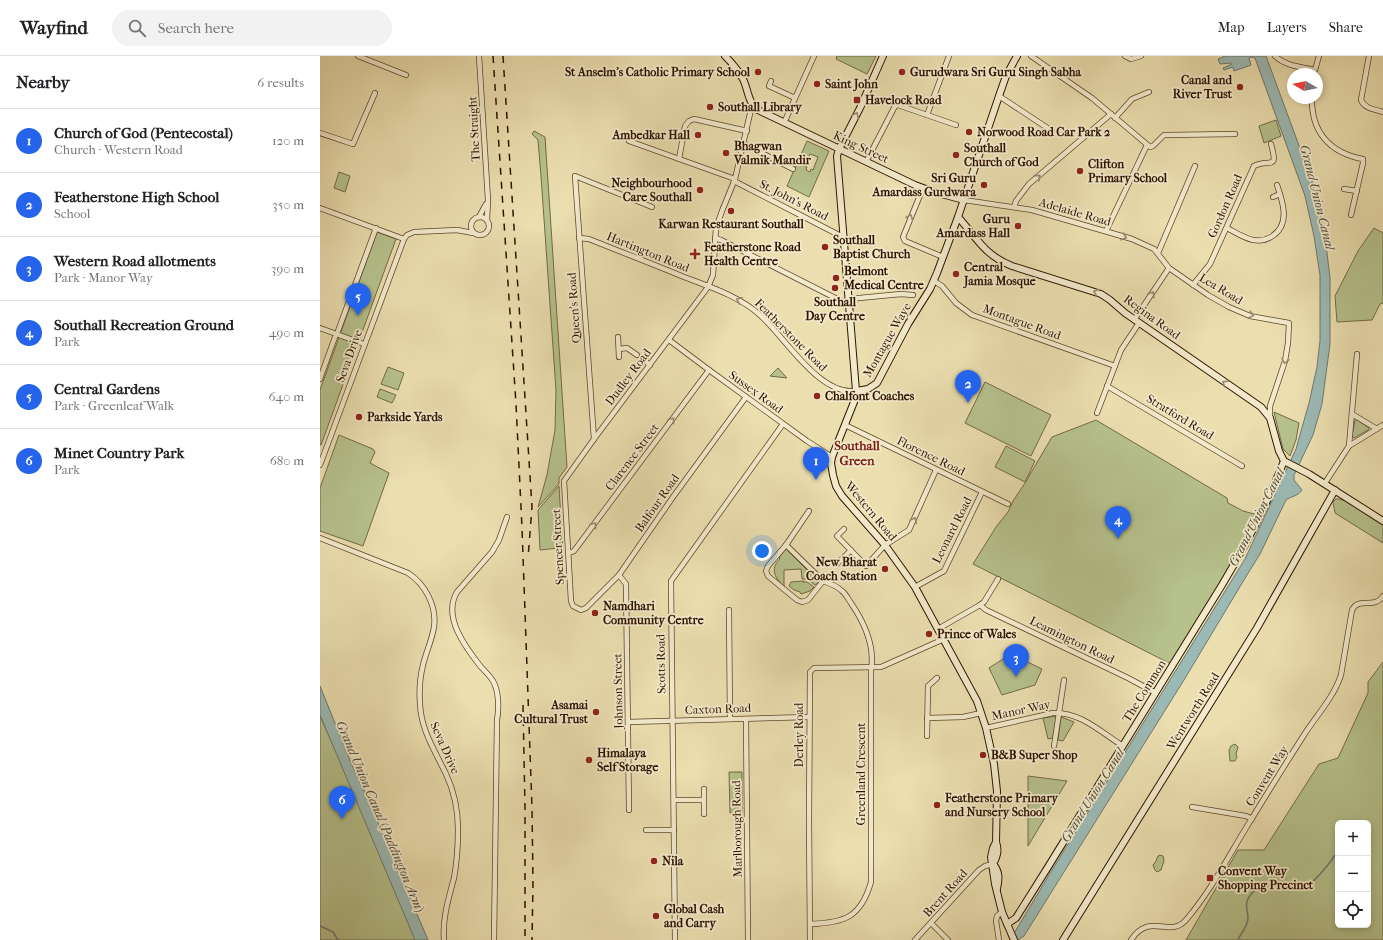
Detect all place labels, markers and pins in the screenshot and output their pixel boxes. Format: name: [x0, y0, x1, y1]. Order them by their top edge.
place label: St Anselm's Catholic Primary School: [565, 65, 751, 80]
place label: Gurudwara Sri Guru Singh Sabha: [910, 65, 1081, 80]
marker: St Anselm's Catholic Primary School: [753, 67, 763, 77]
marker: Gurudwara Sri Guru Singh Sabha: [897, 67, 907, 77]
place label: Canal and River Trust: [1173, 73, 1233, 101]
place label: Saint John: [825, 77, 879, 92]
marker: Saint John: [812, 79, 822, 89]
marker: Canal and River Trust: [1235, 82, 1245, 92]
place label: Havelock Road: [865, 93, 942, 107]
marker: Havelock Road: [852, 95, 862, 105]
place label: Southall Library: [718, 100, 802, 115]
marker: Southall Library: [705, 102, 715, 112]
place label: Norwood Road Car Park 2: [977, 125, 1111, 139]
marker: Norwood Road Car Park 2: [964, 127, 974, 137]
place label: Ambedkar Hall: [611, 128, 691, 142]
marker: Ambedkar Hall: [693, 130, 703, 140]
place label: Bhagwan Valmik Mandir: [733, 139, 812, 167]
place label: Southall Church of God: [964, 141, 1039, 169]
marker: Bhagwan Valmik Mandir: [721, 148, 731, 158]
marker: Southall Church of God: [951, 150, 961, 160]
place label: Clifton Primary School: [1088, 157, 1168, 186]
marker: Clifton Primary School: [1075, 166, 1085, 176]
place label: Sri Guru Amardass Gurdwara: [872, 171, 976, 199]
place label: Neighbourhood Care Southall: [611, 176, 693, 204]
marker: Sri Guru Amardass Gurdwara: [979, 180, 989, 190]
marker: Neighbourhood Care Southall: [695, 185, 705, 195]
marker: Karwan Restaurant Southall: [726, 206, 736, 216]
place label: Guru Amardass Hall: [936, 212, 1011, 240]
place label: Karwan Restaurant Southall: [658, 217, 804, 231]
marker: Guru Amardass Hall: [1013, 221, 1023, 231]
place label: Southall Baptist Church: [833, 233, 911, 262]
place label: Featherstone Road Health Centre: [703, 240, 801, 268]
marker: Southall Baptist Church: [820, 242, 830, 252]
marker: Featherstone Road Health Centre: [689, 248, 701, 260]
place label: Central Jamia Mosque: [962, 260, 1036, 289]
place label: Belmont Medical Centre: [843, 264, 924, 292]
marker: Central Jamia Mosque: [951, 269, 961, 279]
marker: Belmont Medical Centre: [831, 273, 841, 283]
pin: 5: [345, 283, 371, 316]
marker: Southall Day Centre: [830, 283, 840, 293]
place label: Southall Day Centre: [805, 295, 865, 324]
pin: 2: [955, 370, 981, 403]
place label: Chalfont Coaches: [825, 389, 915, 403]
marker: Chalfont Coaches: [812, 391, 822, 401]
place label: Parkside Yards: [367, 410, 443, 424]
marker: Parkside Yards: [354, 412, 364, 422]
pin: 1: [803, 447, 829, 480]
pin: 4: [1105, 506, 1131, 539]
place label: New Bharat Coach Station: [806, 555, 878, 583]
marker: New Bharat Coach Station: [880, 564, 890, 574]
place label: Namdhari Community Centre: [603, 599, 704, 628]
marker: Namdhari Community Centre: [590, 608, 600, 618]
place label: Prince of Wales: [937, 627, 1017, 641]
marker: Prince of Wales: [924, 629, 934, 639]
pin: 3: [1003, 644, 1029, 677]
place label: Asamai Cultural Trust: [514, 698, 589, 726]
marker: Asamai Cultural Trust: [591, 707, 601, 717]
place label: Himalaya Self Storage: [597, 746, 658, 775]
place label: B&B Super Shop: [991, 748, 1078, 763]
marker: B&B Super Shop: [978, 750, 988, 760]
marker: Himalaya Self Storage: [584, 755, 594, 765]
pin: 6: [329, 786, 355, 819]
place label: Featherstone Primary and Nursery School: [944, 791, 1059, 820]
marker: Featherstone Primary and Nursery School: [932, 800, 942, 810]
place label: Nila: [662, 854, 684, 868]
marker: Nila: [649, 856, 659, 866]
place label: Convent Way Shopping Precinct: [1218, 864, 1314, 893]
marker: Convent Way Shopping Precinct: [1205, 873, 1215, 883]
place label: Global Cash and Carry: [664, 902, 725, 931]
marker: Global Cash and Carry: [651, 911, 661, 921]

